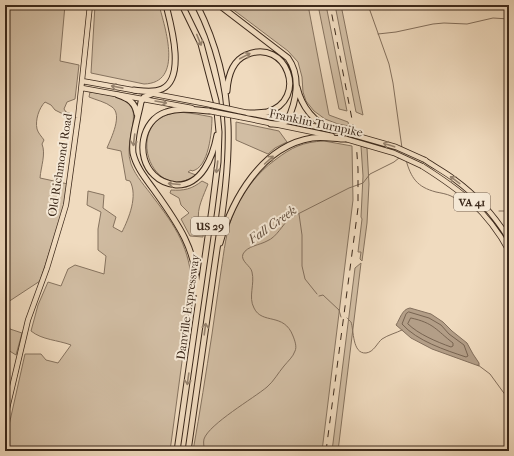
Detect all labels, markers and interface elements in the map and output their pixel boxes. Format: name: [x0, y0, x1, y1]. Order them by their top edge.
one-way arrow: [196, 33, 204, 45]
one-way arrow: [239, 52, 251, 59]
one-way arrow: [111, 83, 124, 91]
one-way arrow: [155, 98, 168, 106]
street label: Franklin Turnpike: [268, 106, 364, 140]
street label: Old Richmond Road: [45, 112, 75, 218]
one-way arrow: [130, 133, 138, 146]
one-way arrow: [383, 141, 396, 148]
one-way arrow: [263, 155, 274, 164]
one-way arrow: [213, 160, 221, 173]
one-way arrow: [449, 176, 460, 184]
one-way arrow: [168, 180, 181, 187]
road number: VA 41: [454, 193, 490, 211]
water label: Fall Creek: [244, 202, 300, 247]
road number: US 29: [191, 217, 229, 235]
street label: Danville Expressway: [174, 253, 202, 361]
one-way arrow: [201, 323, 209, 336]
one-way arrow: [183, 372, 191, 385]

